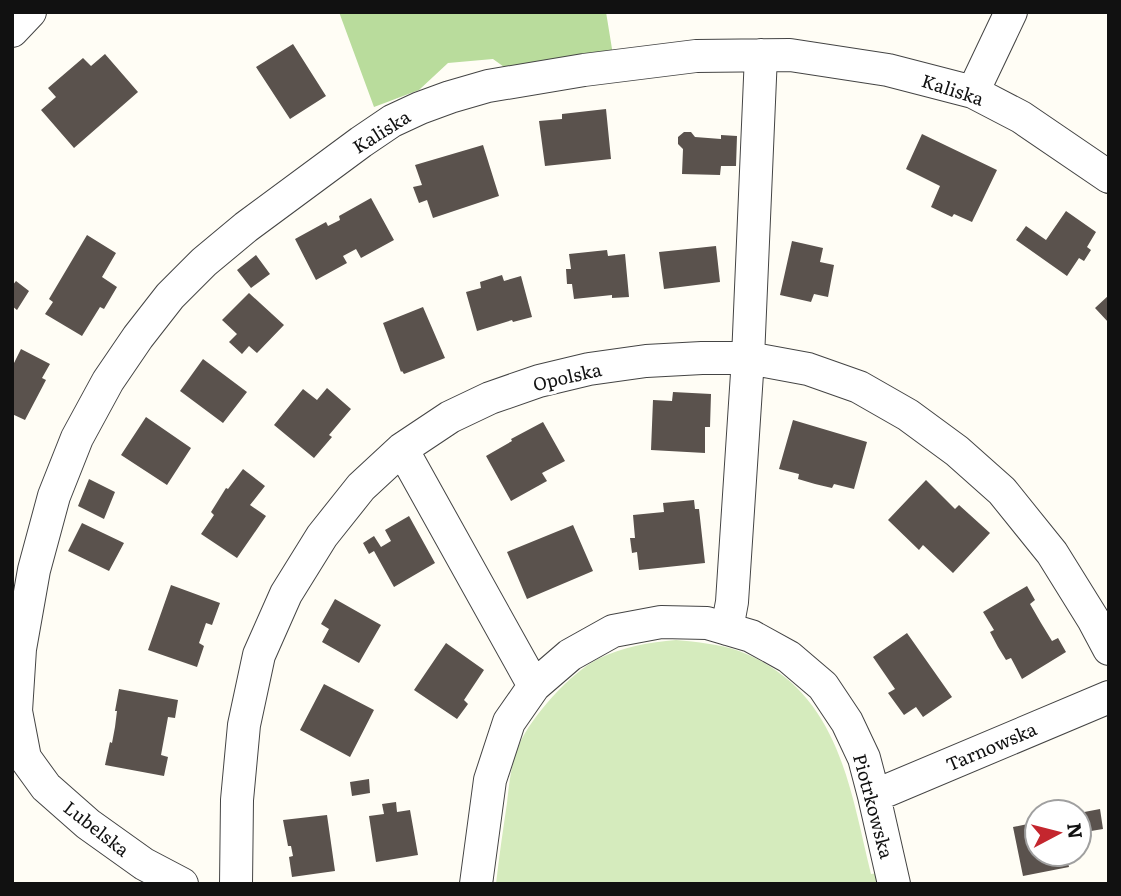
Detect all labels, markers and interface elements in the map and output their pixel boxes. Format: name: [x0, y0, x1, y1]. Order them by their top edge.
street label: Kaliska: [918, 66, 988, 112]
street label: Kaliska: [347, 102, 415, 159]
street label: Opolska: [530, 355, 604, 397]
street label: Tarnowska: [941, 715, 1041, 777]
street label: Piotrkowska: [847, 751, 901, 862]
street label: Lubelska: [58, 794, 136, 863]
north arrow: [1023, 798, 1093, 868]
text: N: [1061, 821, 1091, 840]

